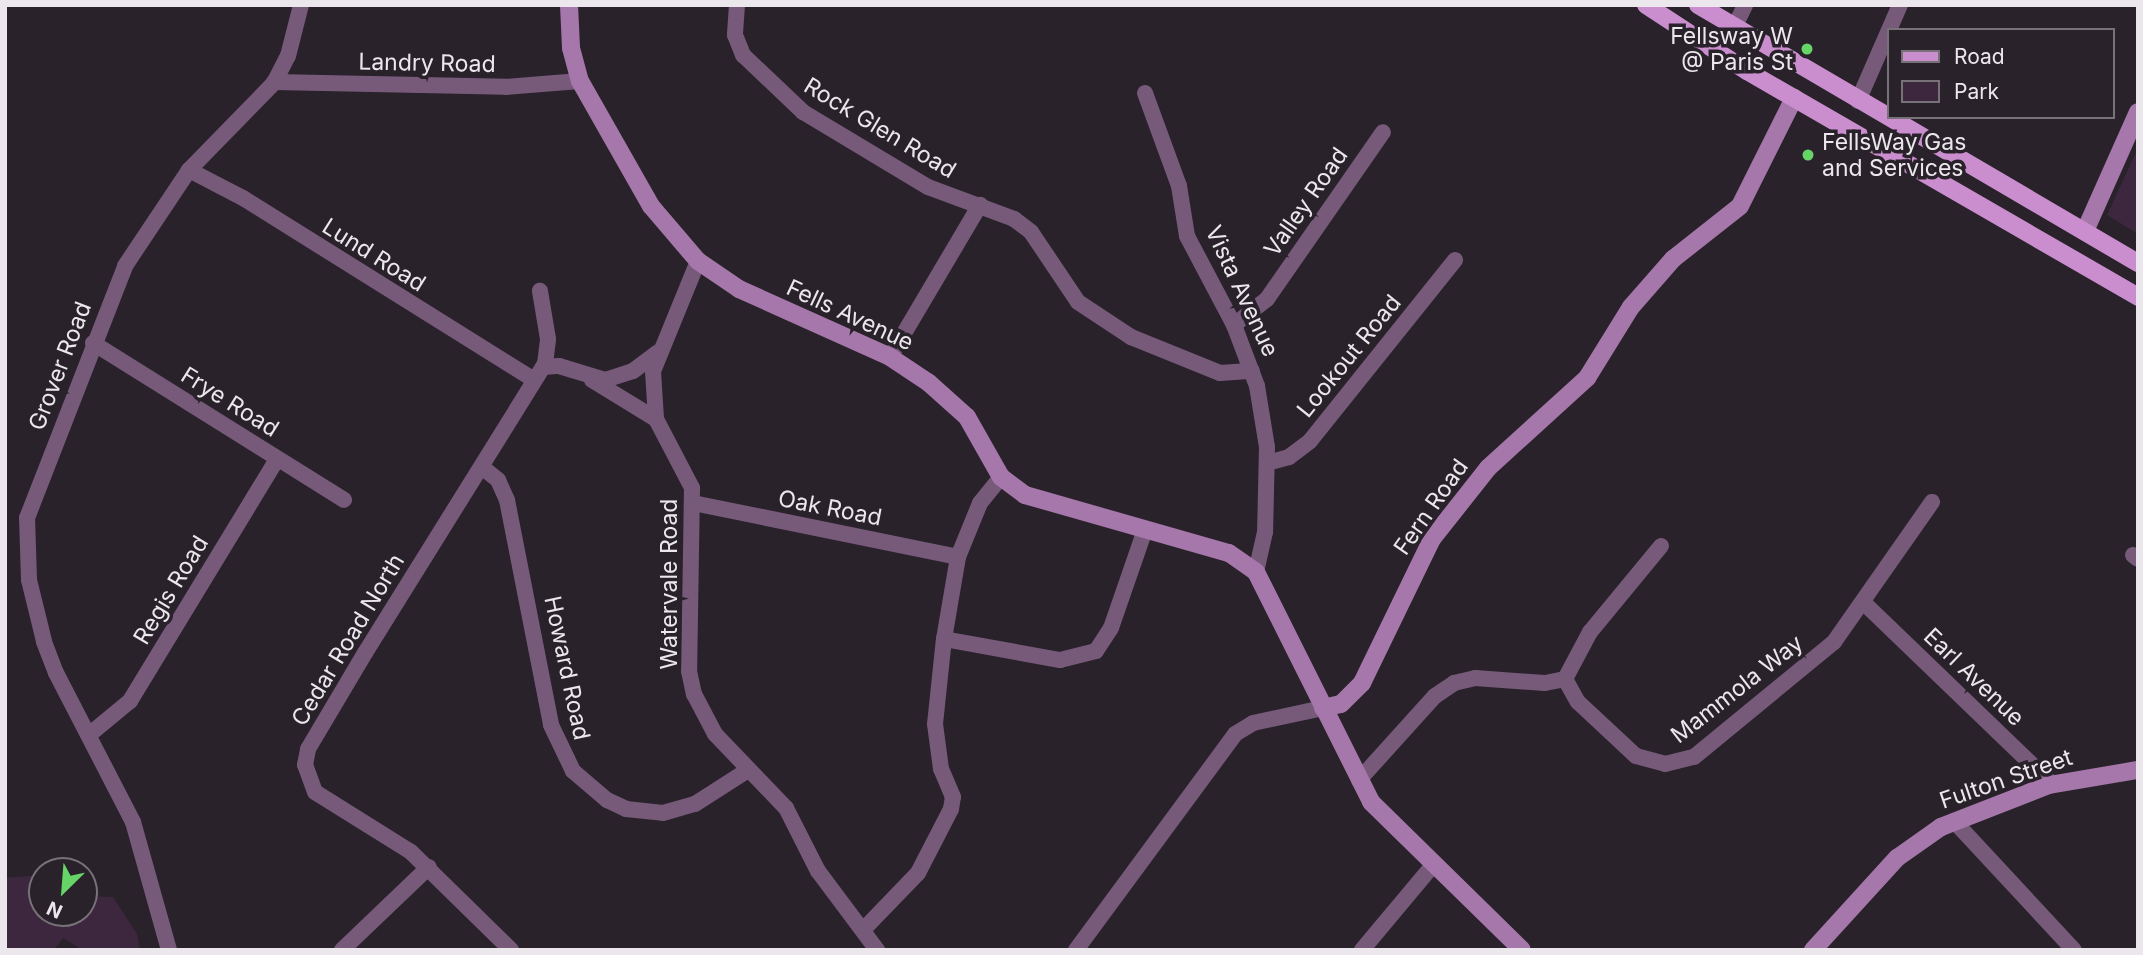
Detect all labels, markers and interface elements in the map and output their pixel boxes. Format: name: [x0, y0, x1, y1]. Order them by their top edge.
place label: Fellsway W @ Paris St: [1670, 22, 1793, 76]
legend: [1888, 28, 2115, 119]
marker: Fellsway W @ Paris St: [1799, 41, 1815, 57]
text: Road: [1954, 44, 2005, 69]
street label: Landry Road: [358, 48, 496, 78]
street label: Rock Glen Road: [799, 72, 961, 184]
text: Park: [1954, 79, 1999, 104]
place label: FellsWay Gas and Services: [1822, 128, 1966, 182]
street label: Valley Road: [1258, 142, 1354, 262]
marker: FellsWay Gas and Services: [1800, 147, 1816, 163]
street label: Lund Road: [317, 213, 431, 297]
street label: Vista Avenue: [1200, 221, 1284, 361]
street label: Fells Avenue: [782, 274, 918, 356]
street label: Lookout Road: [1291, 289, 1407, 423]
street label: Grover Road: [23, 298, 97, 434]
street label: Frye Road: [176, 361, 284, 443]
street label: Fern Road: [1388, 454, 1474, 560]
street label: Oak Road: [776, 484, 884, 532]
street label: Watervale Road: [655, 499, 683, 669]
street label: Regis Road: [128, 531, 214, 649]
street label: Cedar Road North: [286, 549, 410, 731]
street label: Howard Road: [538, 593, 596, 743]
street label: Earl Avenue: [1918, 622, 2030, 732]
street label: Mammola Way: [1666, 629, 1808, 749]
street label: Fulton Street: [1936, 743, 2076, 815]
north arrow: [28, 857, 98, 927]
text: N: [43, 896, 66, 923]

